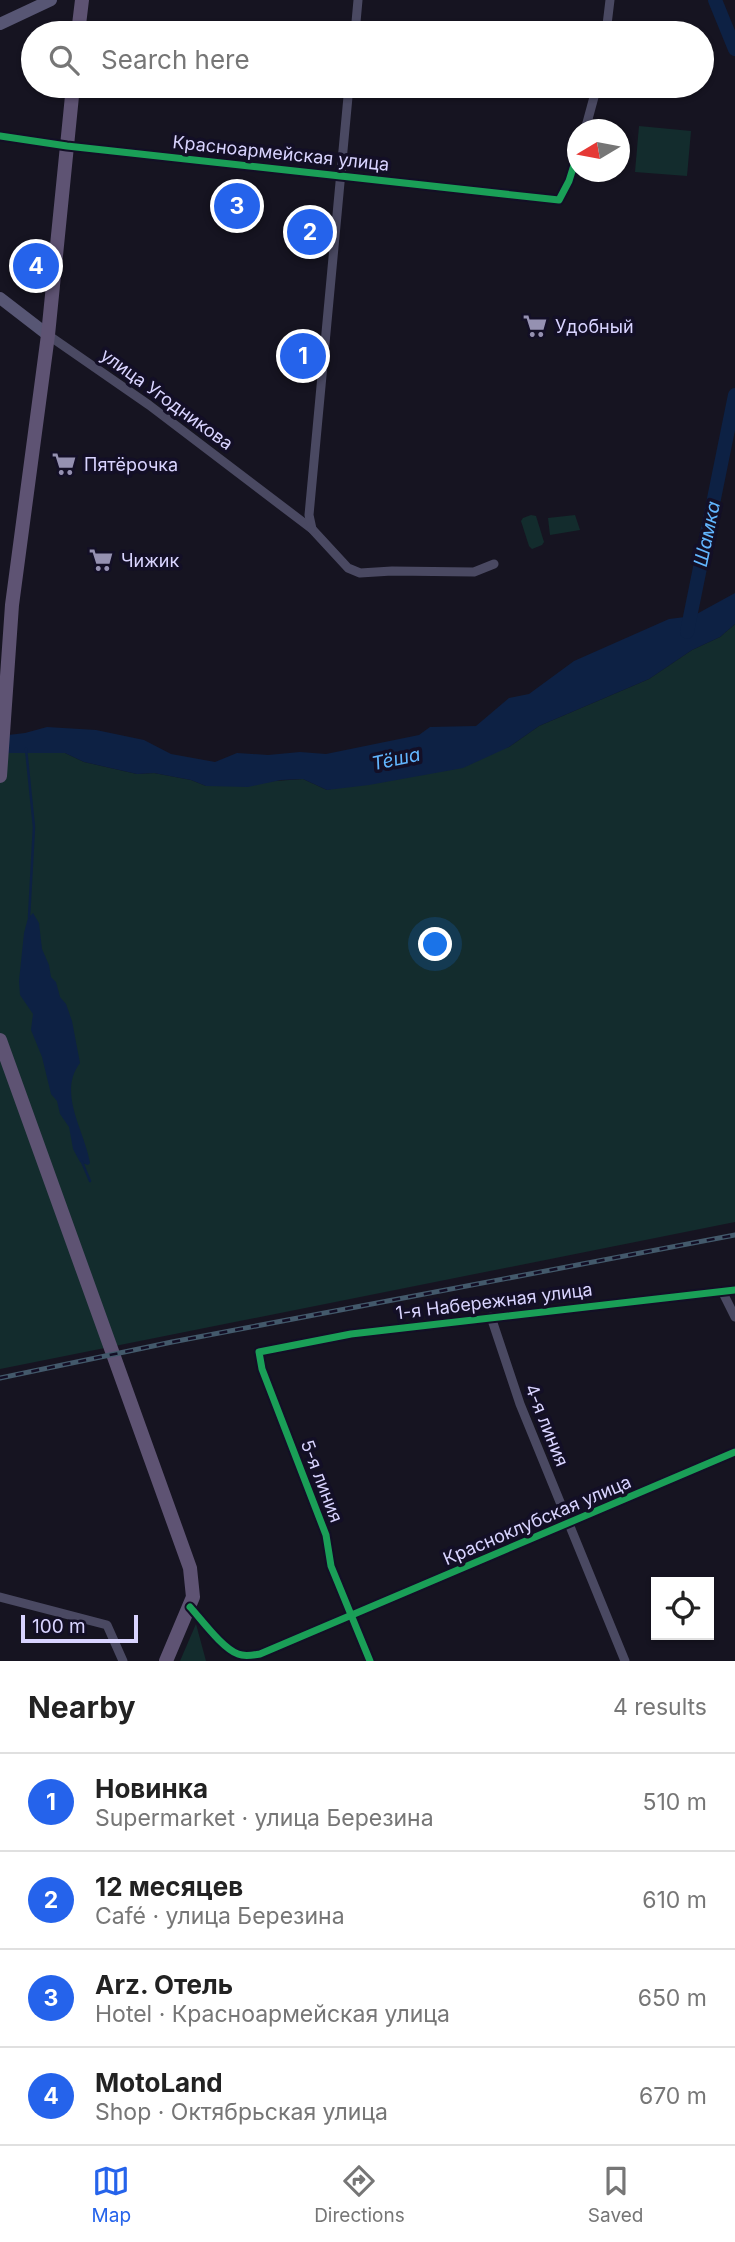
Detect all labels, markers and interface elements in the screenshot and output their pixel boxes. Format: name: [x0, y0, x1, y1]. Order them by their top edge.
search box: [21, 21, 714, 98]
icon: search: [45, 41, 83, 79]
text: Search here: [101, 44, 250, 75]
north arrow: [567, 119, 630, 182]
street label: Красноармейская улица: [172, 131, 390, 175]
pin: 3: [214, 180, 260, 232]
pin: 2: [287, 206, 333, 258]
pin: 4: [13, 240, 59, 292]
supermarket icon: Удобный: [521, 312, 549, 340]
place label: Удобный: [555, 316, 634, 337]
pin: 1: [280, 330, 326, 382]
street label: улица Угодникова: [97, 344, 237, 454]
supermarket icon: Пятёрочка: [50, 450, 78, 478]
place label: Пятёрочка: [84, 454, 178, 475]
water label: Шамка: [689, 499, 725, 569]
supermarket icon: Чижик: [87, 546, 115, 574]
place label: Чижик: [121, 550, 179, 571]
water label: Тёша: [370, 743, 423, 775]
your location: [418, 927, 452, 961]
street label: 1-я Набережная улица: [394, 1279, 594, 1323]
street label: 4-я линия: [521, 1381, 573, 1469]
street label: 5-я линия: [297, 1437, 347, 1525]
street label: Красноклубская улица: [440, 1471, 634, 1569]
map controls: [651, 1577, 714, 1640]
button: locate: [651, 1577, 714, 1640]
scale bar: [21, 1612, 138, 1644]
text: 100 m: [32, 1615, 86, 1638]
text: Nearby: [28, 1689, 136, 1725]
text: 4 results: [613, 1693, 707, 1721]
text: Новинка: [95, 1773, 208, 1804]
text: 1: [46, 1788, 56, 1816]
text: 510 m: [643, 1788, 707, 1816]
text: Supermarket · улица Березина: [95, 1804, 434, 1832]
text: 12 месяцев: [95, 1871, 243, 1902]
text: 2: [44, 1886, 58, 1914]
text: 610 m: [642, 1886, 707, 1914]
text: Café · улица Березина: [95, 1902, 345, 1930]
text: Arz. Отель: [95, 1969, 233, 2000]
text: 3: [44, 1984, 58, 2012]
text: 650 m: [638, 1984, 707, 2012]
text: Hotel · Красноармейская улица: [95, 2000, 450, 2028]
text: MotoLand: [95, 2067, 223, 2098]
text: 4: [43, 2082, 59, 2110]
text: 670 m: [639, 2082, 707, 2110]
text: Shop · Октябрьская улица: [95, 2098, 388, 2126]
tab: Map: [92, 2162, 131, 2227]
tab: Directions: [314, 2162, 405, 2227]
tab: Saved: [588, 2162, 643, 2227]

